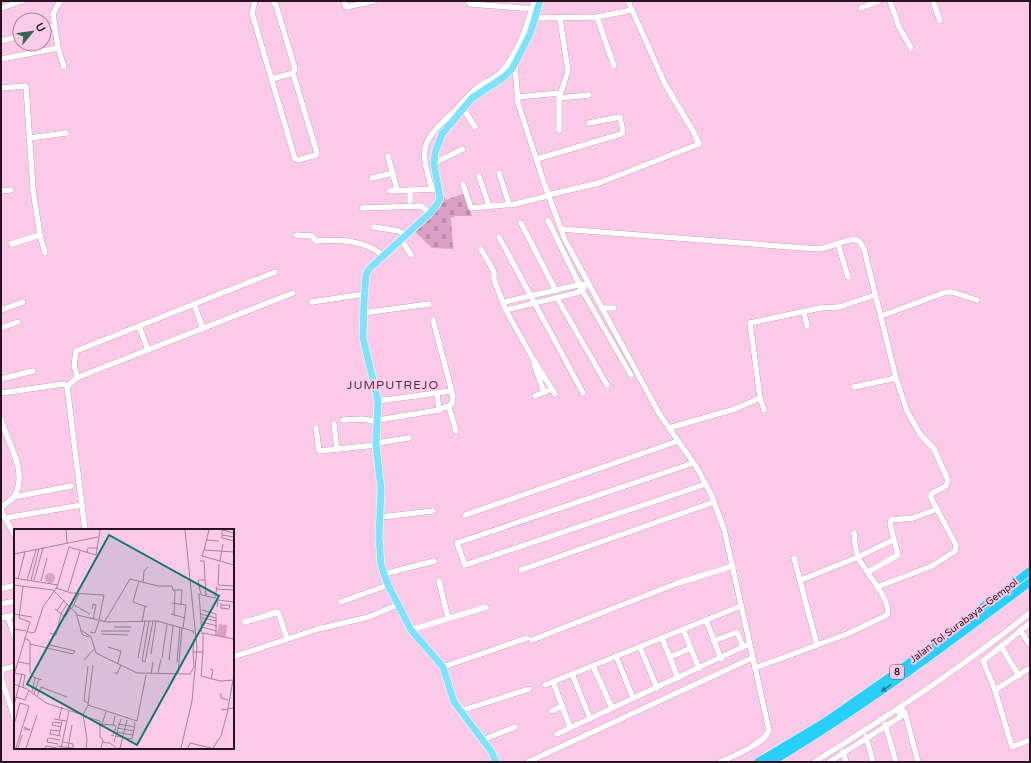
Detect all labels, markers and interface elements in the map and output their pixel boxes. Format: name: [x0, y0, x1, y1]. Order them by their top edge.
north arrow: [12, 12, 52, 52]
text: U: [33, 21, 48, 34]
district label: JUMPUTREJO: [347, 378, 439, 392]
inset map: [14, 529, 234, 749]
street label: Jalan Tol Surabaya–Gempol: [908, 576, 1020, 666]
road number: 8: [890, 665, 904, 679]
one-way arrow: [881, 684, 891, 692]

